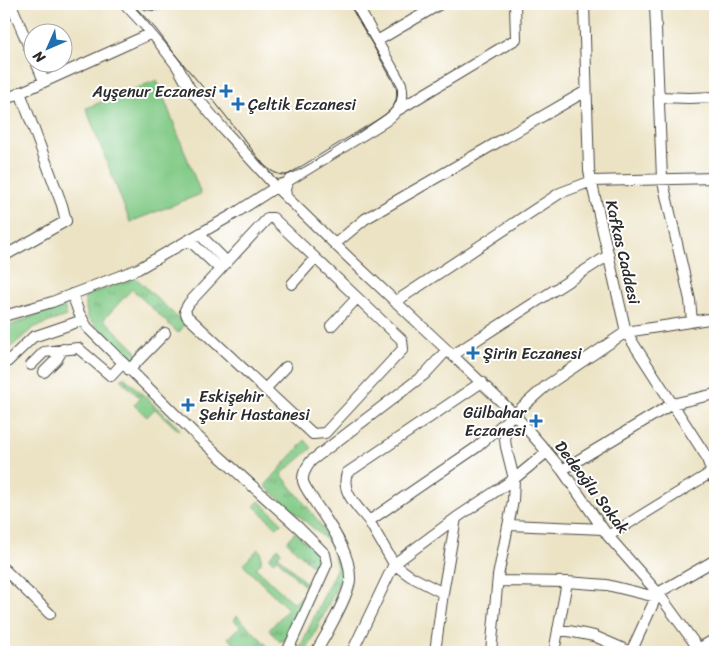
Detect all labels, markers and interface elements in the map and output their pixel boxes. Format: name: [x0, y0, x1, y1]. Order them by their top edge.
north arrow: [22, 22, 72, 72]
text: N: [27, 44, 52, 70]
place label: Ayşenur Eczanesi: [92, 77, 217, 106]
marker: Ayşenur Eczanesi: [220, 85, 232, 97]
place label: Çeltik Eczanesi: [248, 90, 357, 119]
marker: Çeltik Eczanesi: [232, 98, 244, 110]
street label: Kafkas Caddesi: [597, 197, 649, 308]
place label: Şirin Eczanesi: [483, 339, 582, 368]
marker: Şirin Eczanesi: [467, 347, 479, 359]
place label: Eskişehir Şehir Hastanesi: [199, 382, 310, 429]
marker: Eskişehir Şehir Hastanesi: [181, 398, 195, 412]
place label: Gülbahar Eczanesi: [463, 398, 527, 445]
marker: Gülbahar Eczanesi: [530, 415, 542, 427]
street label: Dedeoğlu Sokak: [547, 434, 637, 540]

